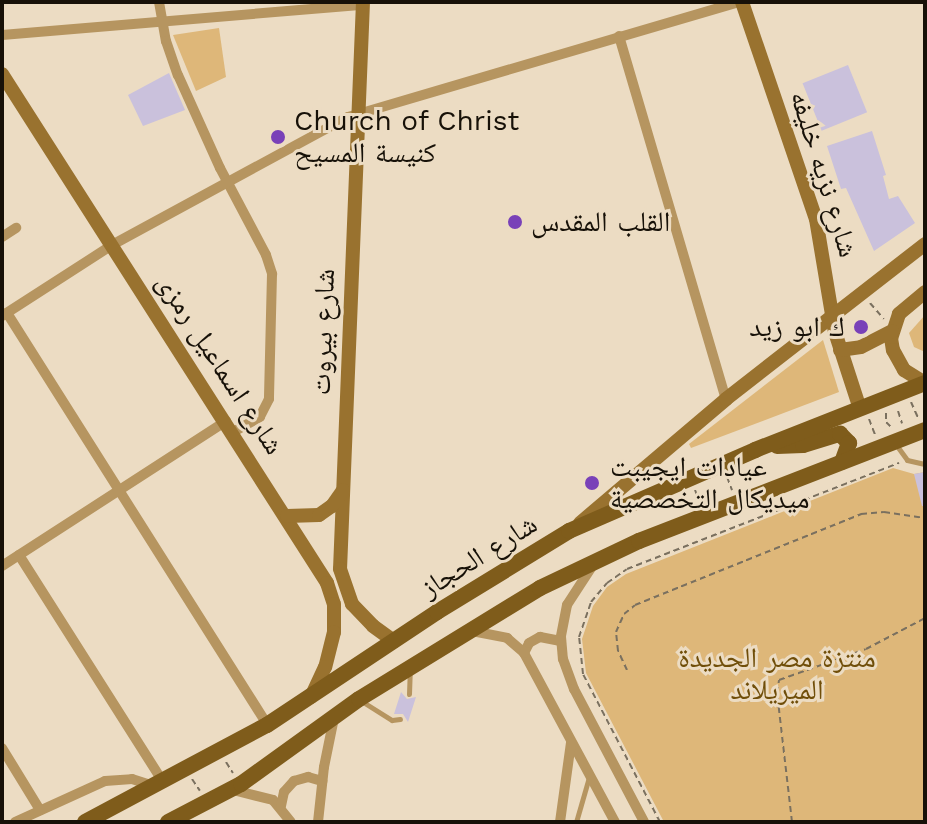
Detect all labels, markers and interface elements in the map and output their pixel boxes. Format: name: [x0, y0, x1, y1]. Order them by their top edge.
street label: شارع نزيه خليفه: [783, 87, 865, 261]
place label: Church of Christ كنيسة المسيح: [294, 104, 520, 170]
marker: Church of Christ كنيسة المسيح: [269, 128, 287, 146]
place label: القلب المقدس: [531, 205, 670, 239]
marker: القلب المقدس: [506, 213, 524, 231]
street label: شارع اسماعيل رمزى: [149, 267, 291, 461]
street label: شارع بيروت: [304, 268, 342, 396]
place label: ك ابو زيد: [749, 310, 845, 344]
marker: ك ابو زيد: [852, 318, 870, 336]
place label: عيادات ايجيبت ميديكال التخصصية: [610, 450, 809, 516]
marker: عيادات ايجيبت ميديكال التخصصية: [581, 472, 603, 494]
street label: شارع الحجاز: [415, 507, 543, 605]
park label: منتزة مصر الجديدة الميريلاند: [678, 641, 876, 707]

